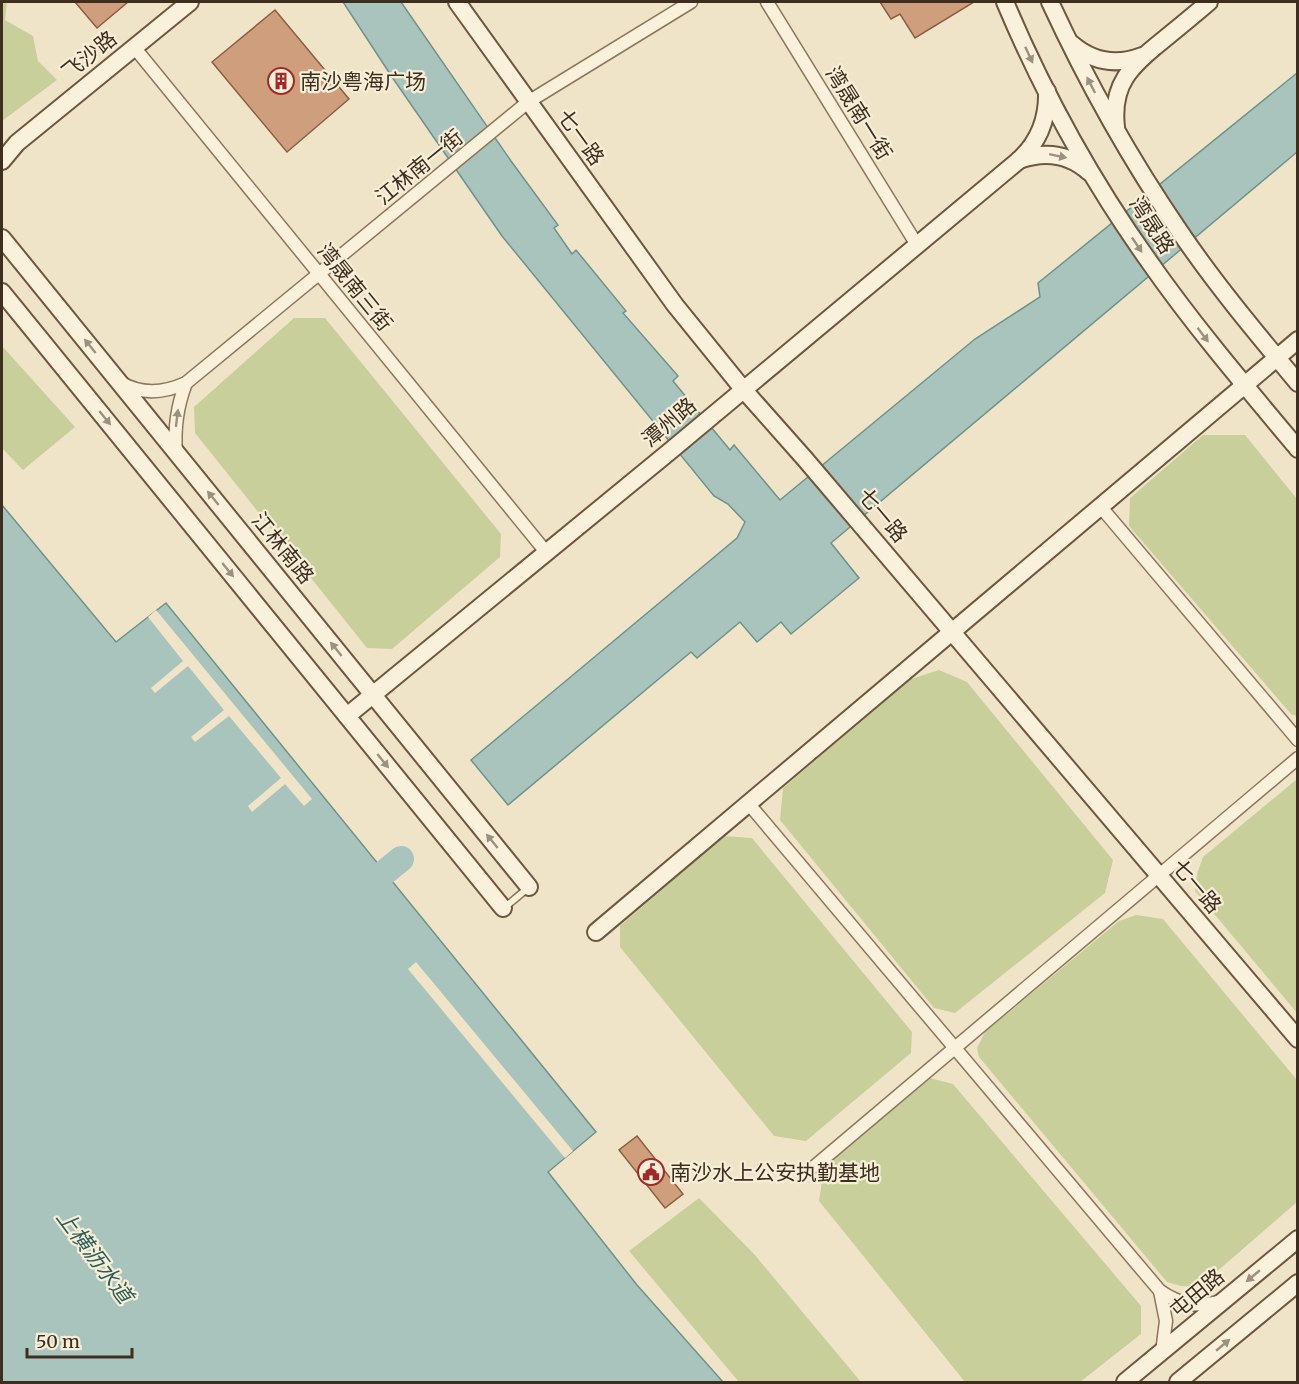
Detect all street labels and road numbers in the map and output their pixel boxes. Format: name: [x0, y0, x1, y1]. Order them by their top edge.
street label: 飞沙路: [56, 25, 122, 85]
street label: 湾晟南一街: [820, 61, 898, 165]
street label: 七一路: [552, 104, 610, 170]
street label: 江林南一街: [370, 123, 468, 211]
street label: 湾晟路: [1124, 191, 1180, 259]
street label: 湾晟南三街: [311, 238, 399, 336]
street label: 潭州路: [636, 391, 702, 453]
street label: 七一路: [852, 482, 914, 548]
street label: 江林南路: [246, 507, 320, 589]
street label: 七一路: [1166, 853, 1228, 919]
street label: 屯田路: [1164, 1262, 1230, 1324]

